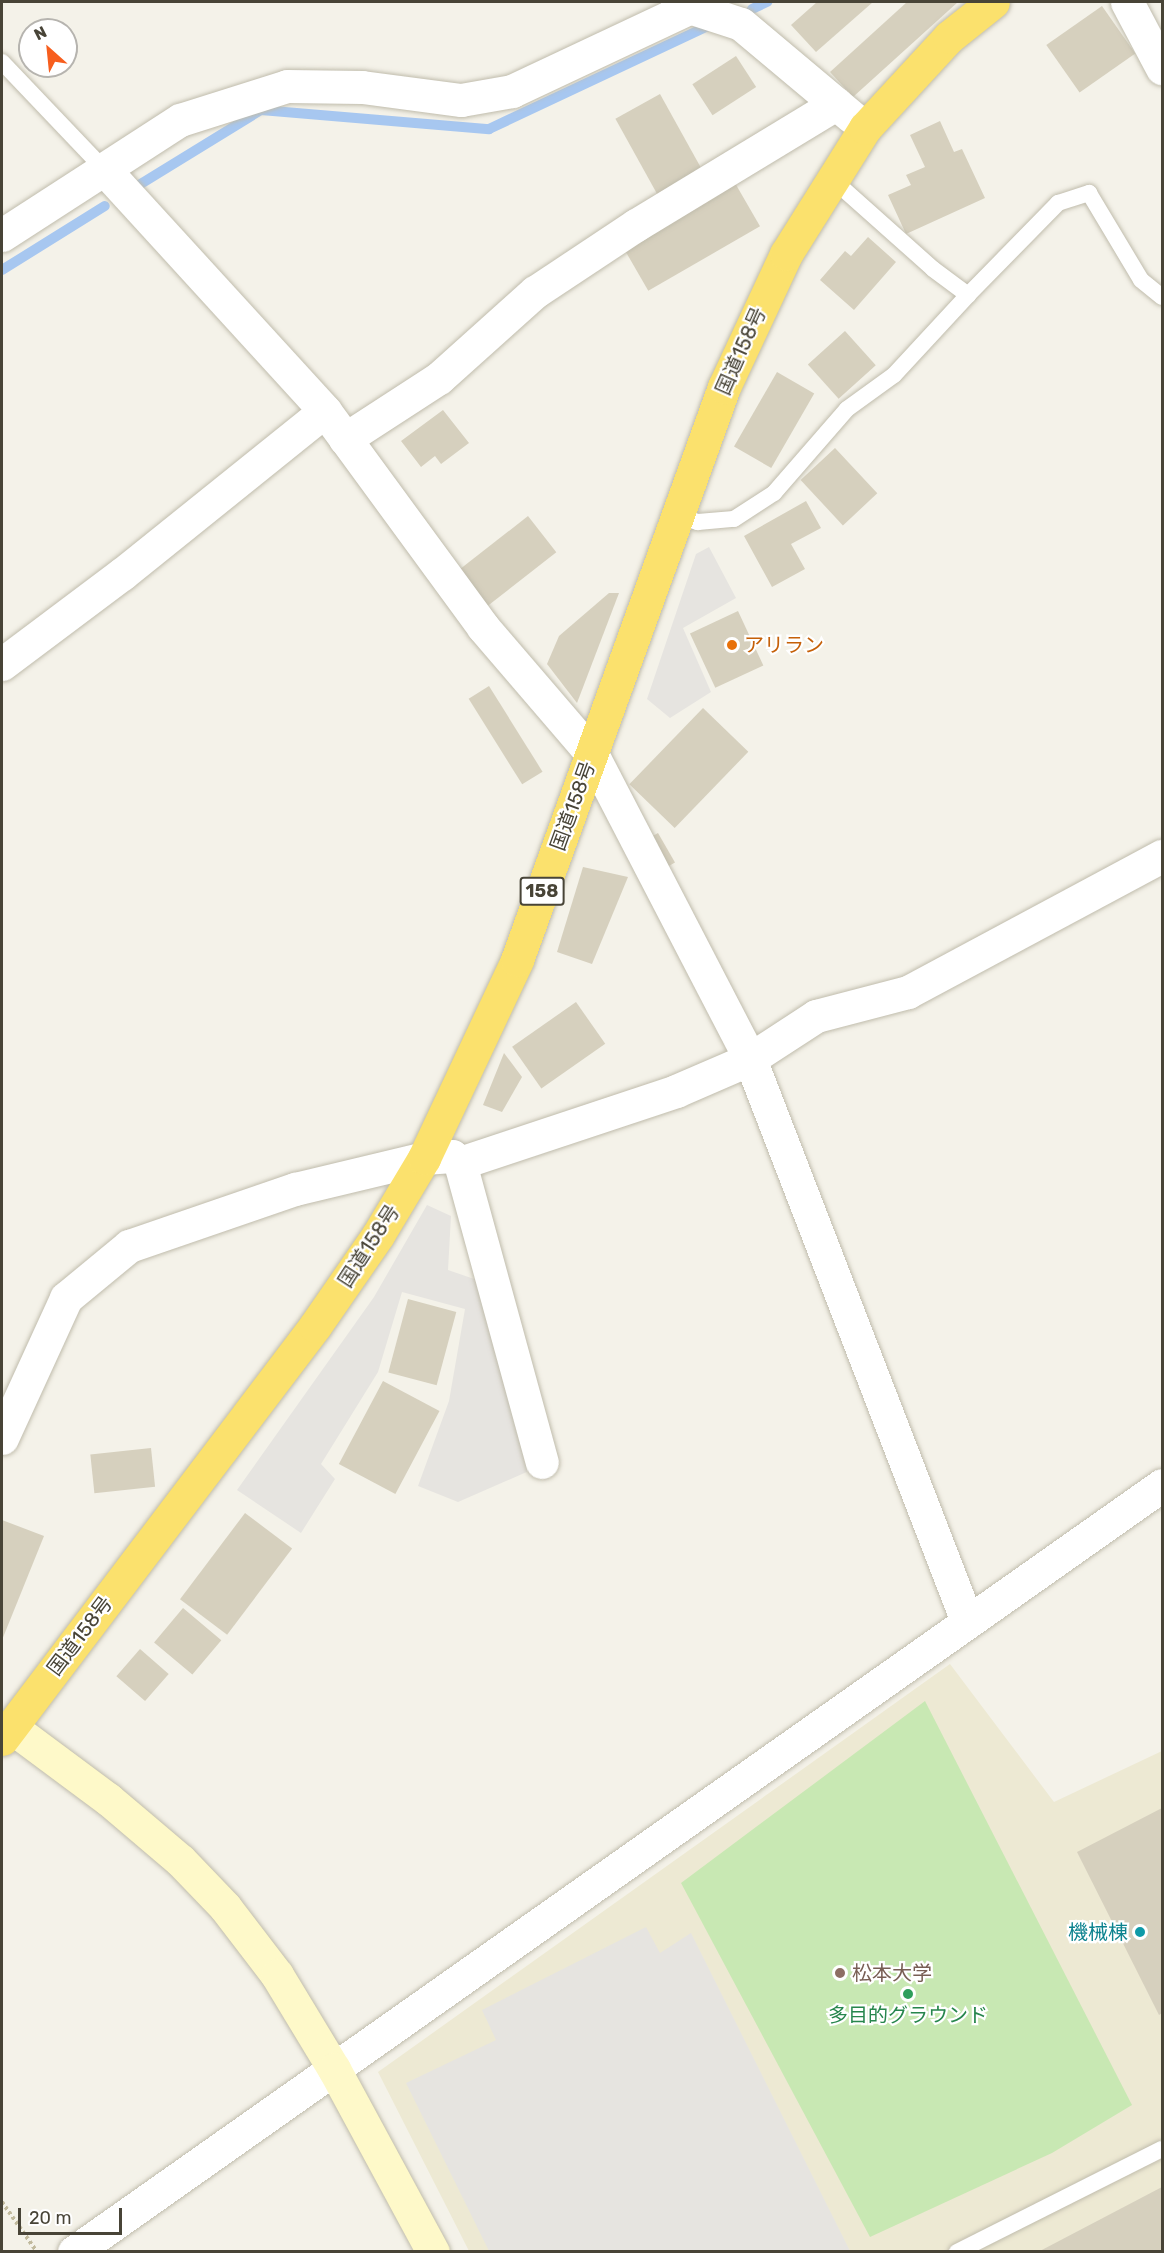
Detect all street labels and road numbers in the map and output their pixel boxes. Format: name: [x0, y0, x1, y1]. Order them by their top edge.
street label: 国道158号: [711, 304, 771, 398]
street label: 国道158号: [546, 758, 600, 854]
road number: 158: [520, 876, 564, 906]
street label: 国道158号: [334, 1200, 404, 1292]
street label: 国道158号: [42, 1592, 118, 1680]

